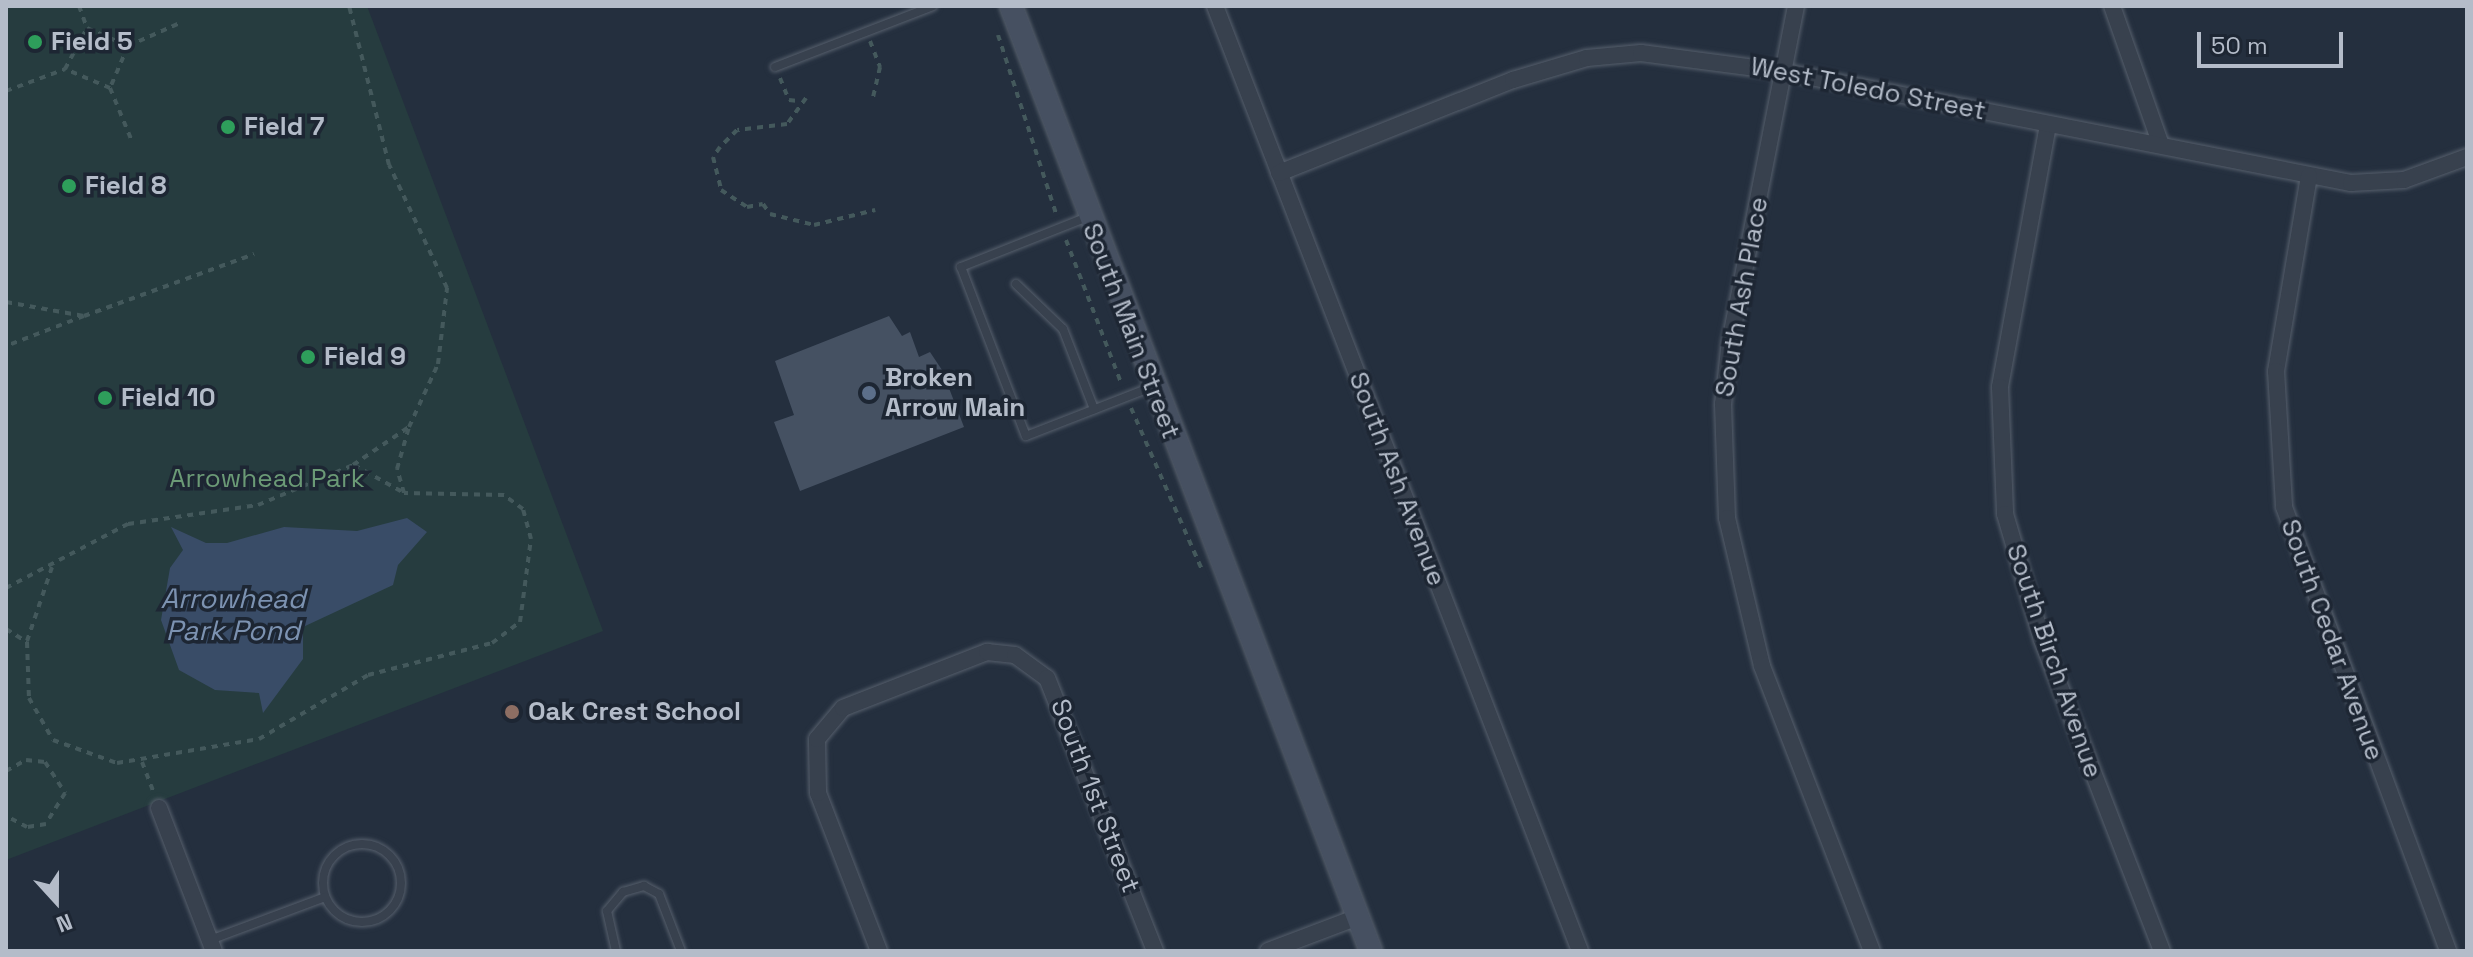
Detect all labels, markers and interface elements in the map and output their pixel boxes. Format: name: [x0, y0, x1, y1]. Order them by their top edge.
scale bar: [2201, 16, 2347, 66]
place label: Field 5: [51, 26, 133, 58]
text: 50 m: [2211, 30, 2268, 61]
marker: Field 5: [26, 33, 44, 51]
street label: West Toledo Street: [1748, 51, 1988, 127]
place label: Field 7: [244, 111, 324, 143]
marker: Field 7: [219, 118, 237, 136]
place label: Field 8: [85, 170, 167, 202]
marker: Field 8: [60, 177, 78, 195]
street label: South Ash Place: [1709, 194, 1775, 400]
street label: South Main Street: [1076, 219, 1186, 443]
place label: Field 9: [324, 341, 406, 373]
marker: Field 9: [299, 348, 317, 366]
place label: Broken Arrow Main: [885, 362, 1025, 424]
street label: South Ash Avenue: [1342, 367, 1452, 591]
place label: Field 10: [121, 382, 216, 414]
marker: Broken Arrow Main: [860, 384, 878, 402]
marker: Field 10: [96, 389, 114, 407]
park label: Arrowhead Park: [169, 463, 365, 495]
street label: South Cedar Avenue: [2274, 515, 2390, 765]
street label: South Birch Avenue: [1999, 540, 2109, 782]
water label: Arrowhead Park Pond: [160, 581, 306, 647]
street label: South 1st Street: [1044, 695, 1146, 897]
place label: Oak Crest School: [528, 696, 741, 728]
marker: Oak Crest School: [503, 703, 521, 721]
north arrow: [16, 861, 96, 941]
text: N: [53, 908, 77, 939]

